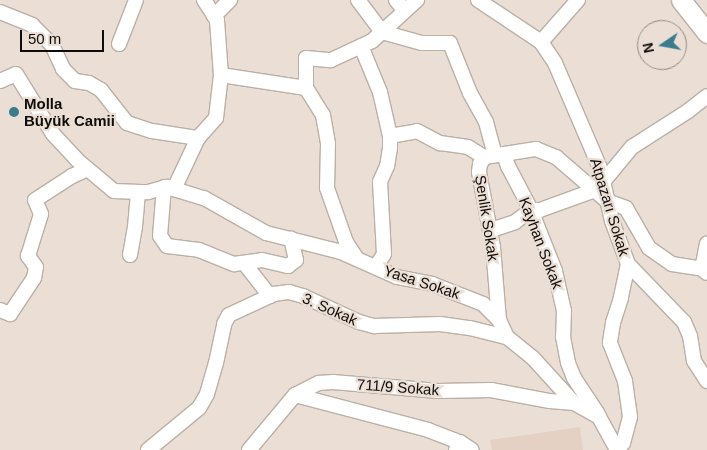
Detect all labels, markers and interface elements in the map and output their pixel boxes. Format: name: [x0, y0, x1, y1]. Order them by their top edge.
scale bar: [22, 20, 106, 52]
north arrow: [637, 20, 687, 70]
text: 50 m: [28, 30, 61, 47]
text: N: [639, 41, 657, 55]
place label: Molla Büyük Camii: [24, 94, 115, 129]
marker: Molla Büyük Camii: [8, 106, 20, 118]
street label: Atpazarı Sokak: [587, 156, 633, 258]
street label: Şenlik Sokak: [471, 174, 503, 262]
street label: Kayhan Sokak: [515, 195, 567, 291]
street label: Yasa Sokak: [382, 261, 462, 303]
street label: 3. Sokak: [300, 289, 360, 329]
street label: 711/9 Sokak: [356, 375, 440, 399]

